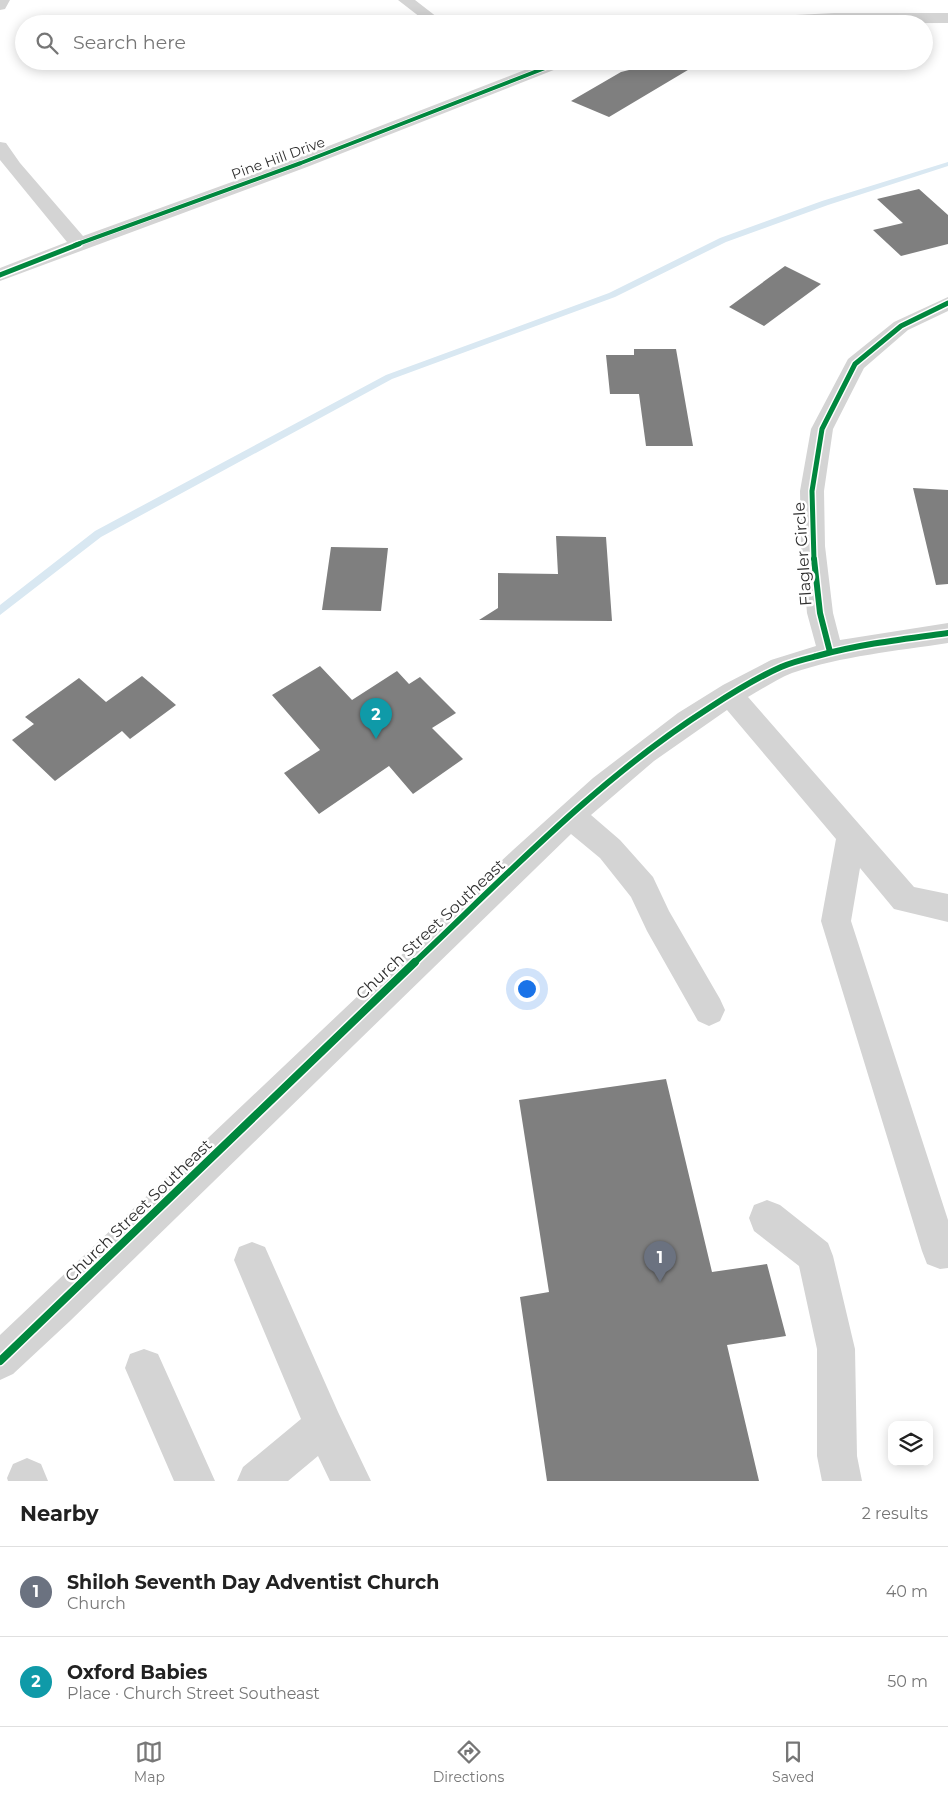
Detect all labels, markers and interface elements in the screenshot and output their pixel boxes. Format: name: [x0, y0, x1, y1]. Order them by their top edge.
search box: [15, 15, 933, 70]
icon: search: [33, 29, 61, 57]
text: Search here: [73, 31, 186, 54]
street label: Pine Hill Drive: [229, 133, 327, 183]
street label: Flagler Circle: [789, 501, 816, 607]
pin: 2: [360, 698, 392, 739]
street label: Church Street Southeast: [352, 855, 509, 1003]
your location: [514, 976, 540, 1002]
street label: Church Street Southeast: [61, 1135, 216, 1286]
pin: 1: [644, 1241, 676, 1282]
map controls: [888, 1421, 933, 1466]
button: layers: [888, 1421, 933, 1466]
text: Nearby: [20, 1501, 99, 1526]
text: 2 results: [862, 1504, 928, 1523]
text: Shiloh Seventh Day Adventist Church: [67, 1571, 439, 1594]
text: 1: [33, 1582, 39, 1601]
text: 40 m: [886, 1582, 928, 1601]
text: Church: [67, 1594, 126, 1613]
text: Oxford Babies: [67, 1661, 207, 1684]
text: 2: [31, 1672, 41, 1691]
text: 50 m: [887, 1672, 928, 1691]
text: Place · Church Street Southeast: [67, 1684, 320, 1703]
tab: Map: [134, 1738, 165, 1786]
tab: Directions: [433, 1738, 504, 1786]
tab: Saved: [772, 1738, 814, 1786]

